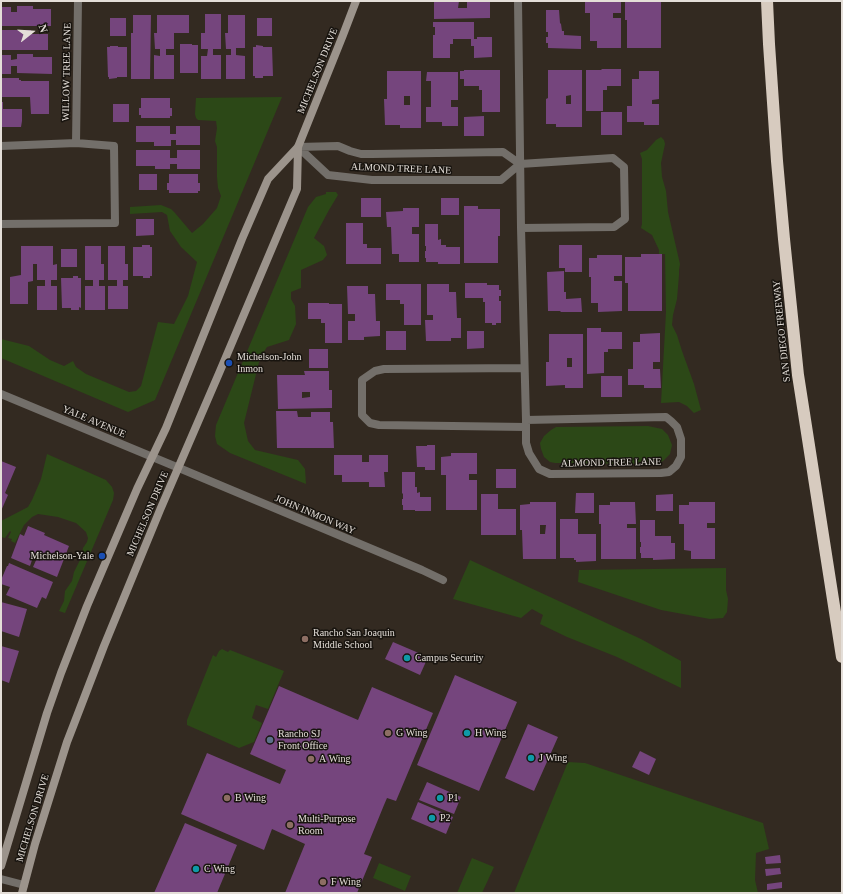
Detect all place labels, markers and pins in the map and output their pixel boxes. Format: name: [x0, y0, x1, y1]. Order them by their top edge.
place label: Michelson-John Inmon: [237, 351, 301, 374]
marker: Michelson-John Inmon: [224, 358, 234, 368]
place label: Michelson-Yale: [31, 550, 94, 562]
marker: Michelson-Yale: [97, 551, 107, 561]
place label: Rancho San Joaquin Middle School: [313, 627, 395, 650]
marker: Rancho San Joaquin Middle School: [300, 634, 310, 644]
place label: Campus Security: [415, 652, 484, 664]
marker: Campus Security: [402, 653, 412, 663]
place label: G Wing: [396, 727, 428, 739]
place label: H Wing: [475, 727, 507, 739]
place label: Rancho SJ Front Office: [278, 728, 328, 752]
marker: G Wing: [383, 728, 393, 738]
marker: H Wing: [462, 728, 472, 738]
marker: Rancho SJ Front Office: [265, 735, 275, 745]
place label: J Wing: [539, 752, 567, 764]
place label: A Wing: [319, 753, 351, 765]
marker: J Wing: [526, 753, 536, 763]
marker: A Wing: [306, 754, 316, 764]
place label: B Wing: [235, 792, 266, 804]
place label: P1: [448, 792, 459, 804]
marker: B Wing: [222, 793, 232, 803]
marker: P1: [435, 793, 445, 803]
place label: P2: [440, 812, 451, 824]
place label: Multi-Purpose Room: [298, 813, 356, 836]
marker: P2: [427, 813, 437, 823]
marker: Multi-Purpose Room: [285, 820, 295, 830]
place label: C Wing: [204, 863, 235, 875]
marker: C Wing: [191, 864, 201, 874]
place label: F Wing: [331, 876, 361, 888]
marker: F Wing: [318, 877, 328, 887]

